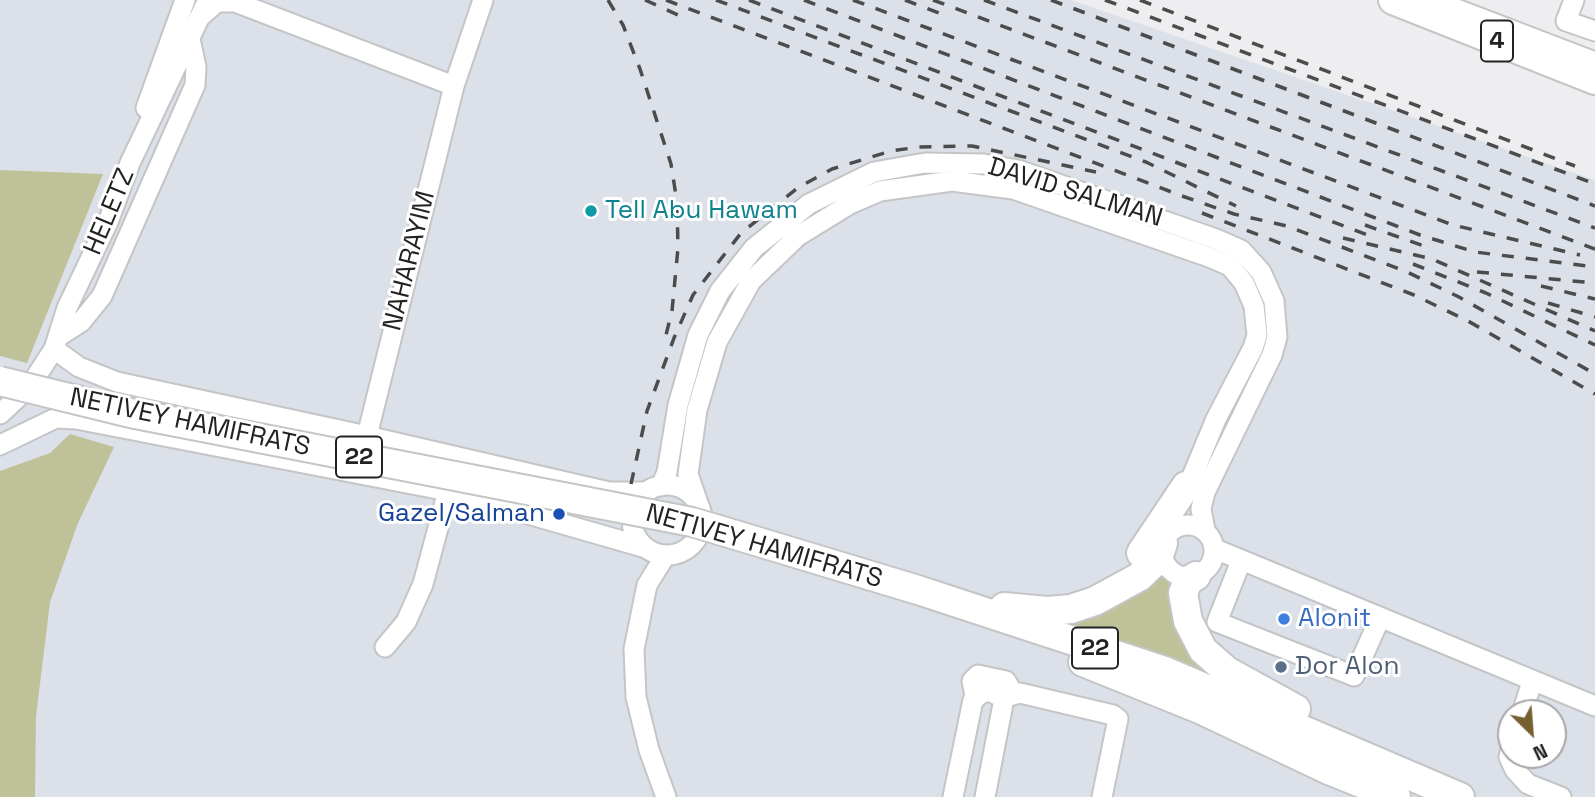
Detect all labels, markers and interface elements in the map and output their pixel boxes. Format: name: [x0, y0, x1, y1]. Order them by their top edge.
road number: 4: [1481, 20, 1513, 61]
street label: DAVID SALMAN: [984, 152, 1166, 234]
street label: HELETZ: [78, 164, 142, 260]
street label: NAHARAYIM: [378, 188, 442, 334]
place label: Tell Abu Hawam: [605, 195, 798, 227]
marker: Tell Abu Hawam: [583, 203, 599, 219]
street label: NETIVEY HAMIFRATS: [67, 382, 313, 464]
road number: 22: [336, 436, 382, 478]
place label: Gazel/Salman: [378, 498, 545, 530]
street label: NETIVEY HAMIFRATS: [642, 498, 886, 596]
marker: Gazel/Salman: [551, 506, 567, 522]
place label: Alonit: [1298, 603, 1371, 635]
marker: Alonit: [1276, 611, 1292, 627]
road number: 22: [1072, 628, 1118, 668]
place label: Dor Alon: [1295, 651, 1400, 683]
marker: Dor Alon: [1273, 659, 1289, 675]
north arrow: [1497, 699, 1567, 769]
text: N: [1529, 738, 1551, 766]

